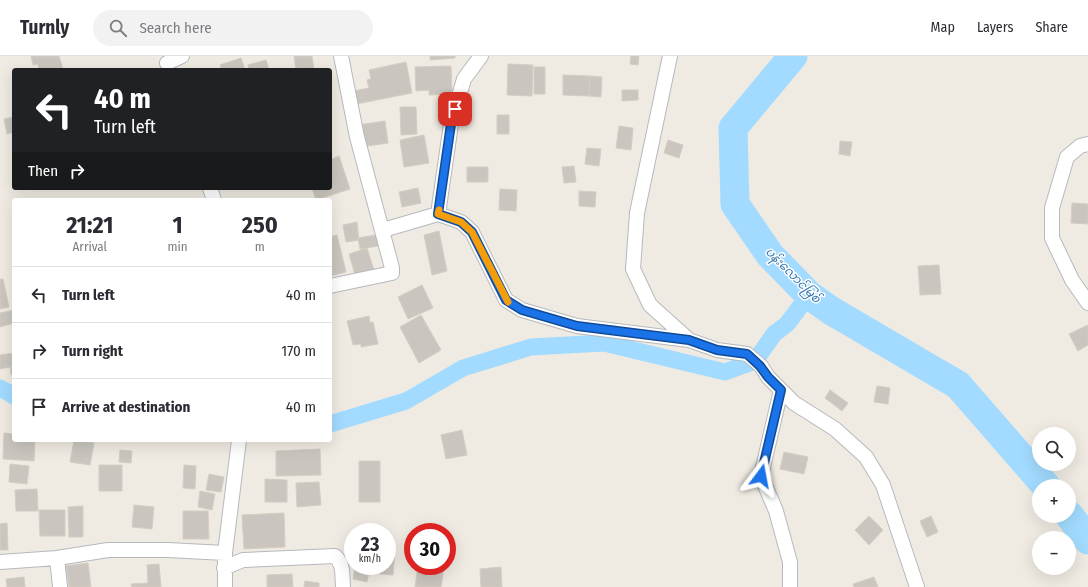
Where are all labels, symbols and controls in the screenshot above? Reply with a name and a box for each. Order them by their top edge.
search box [93,10,373,46]
text: Turnly [20,16,69,39]
icon: search [107,17,129,39]
text: Search here [139,19,212,37]
text: Map [931,19,955,36]
text: Layers [977,19,1013,36]
text: Share [1035,19,1068,36]
text: 40 m [94,82,151,115]
icon: left [28,84,80,136]
pin [438,92,472,126]
icon: arrive [444,98,466,120]
text: Turn left [94,116,156,138]
icon: right [66,160,88,182]
text: Then [28,162,58,180]
text: 21:21 [66,211,113,239]
text: 1 [173,211,183,239]
text: 250 [242,211,278,239]
text: Arrival [73,239,107,254]
text: min [168,239,188,254]
text: m [255,239,265,254]
water label: ပန်းလောင်မြစ် [760,243,826,308]
icon: left [28,284,50,306]
text: Turn left [62,286,115,304]
text: 40 m [286,286,316,304]
icon: right [28,340,50,362]
text: Turn right [62,342,123,360]
text: 170 m [281,342,316,360]
icon: arrive [28,396,50,418]
text: Arrive at destination [62,398,190,416]
text: 40 m [286,398,316,416]
map controls [1032,427,1076,575]
button: search [1032,427,1076,471]
position arrow [740,455,782,497]
button: + [1032,479,1076,523]
speed limit sign: 30 [404,523,456,575]
button: − [1032,531,1076,575]
text: 23 [361,532,379,556]
text: km/h [359,553,381,565]

